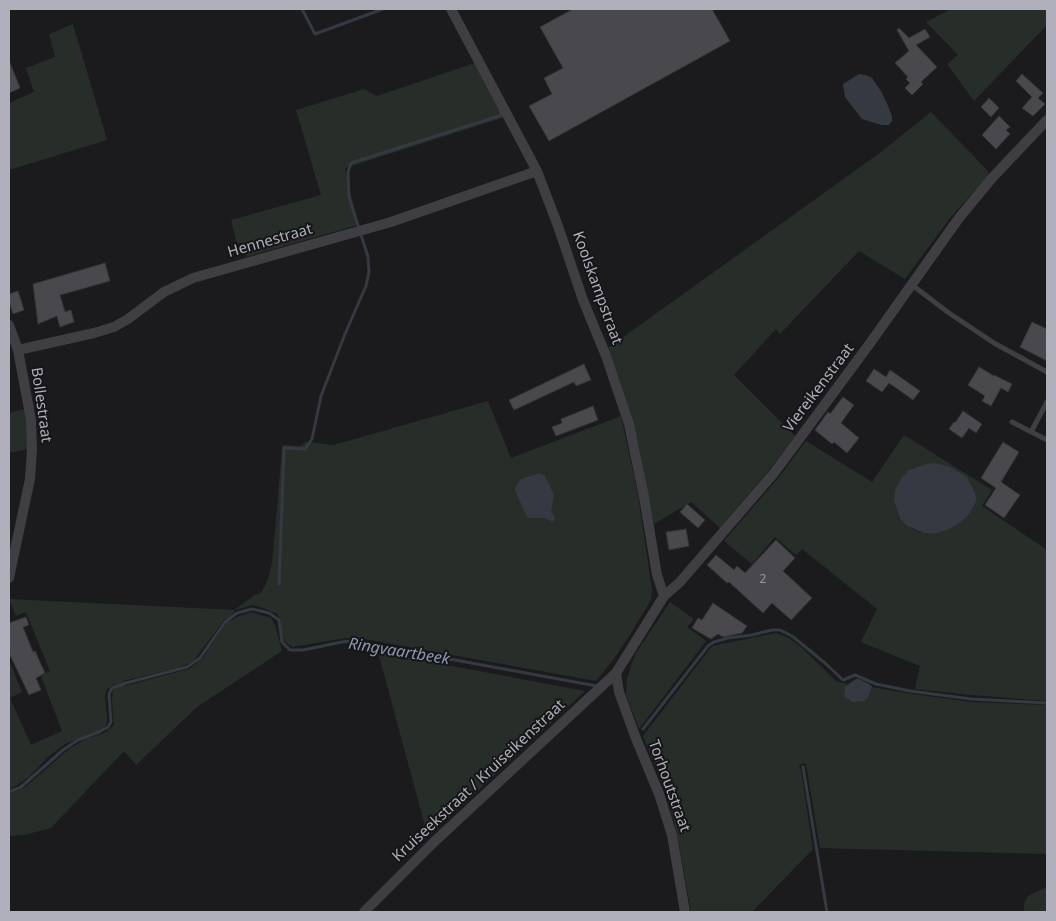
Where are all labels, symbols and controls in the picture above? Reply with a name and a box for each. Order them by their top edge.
street label: Hennestraat [226,220,314,262]
street label: Koolskampstraat [568,229,626,347]
street label: Viereikenstraat [780,340,858,436]
street label: Bollestraat [27,366,55,444]
house number: 2 [760,573,766,587]
water label: Ringvaartbeek [347,635,451,669]
street label: Kruiseekstraat / Kruiseikenstraat [389,696,569,866]
street label: Torhoutstraat [644,738,694,834]

